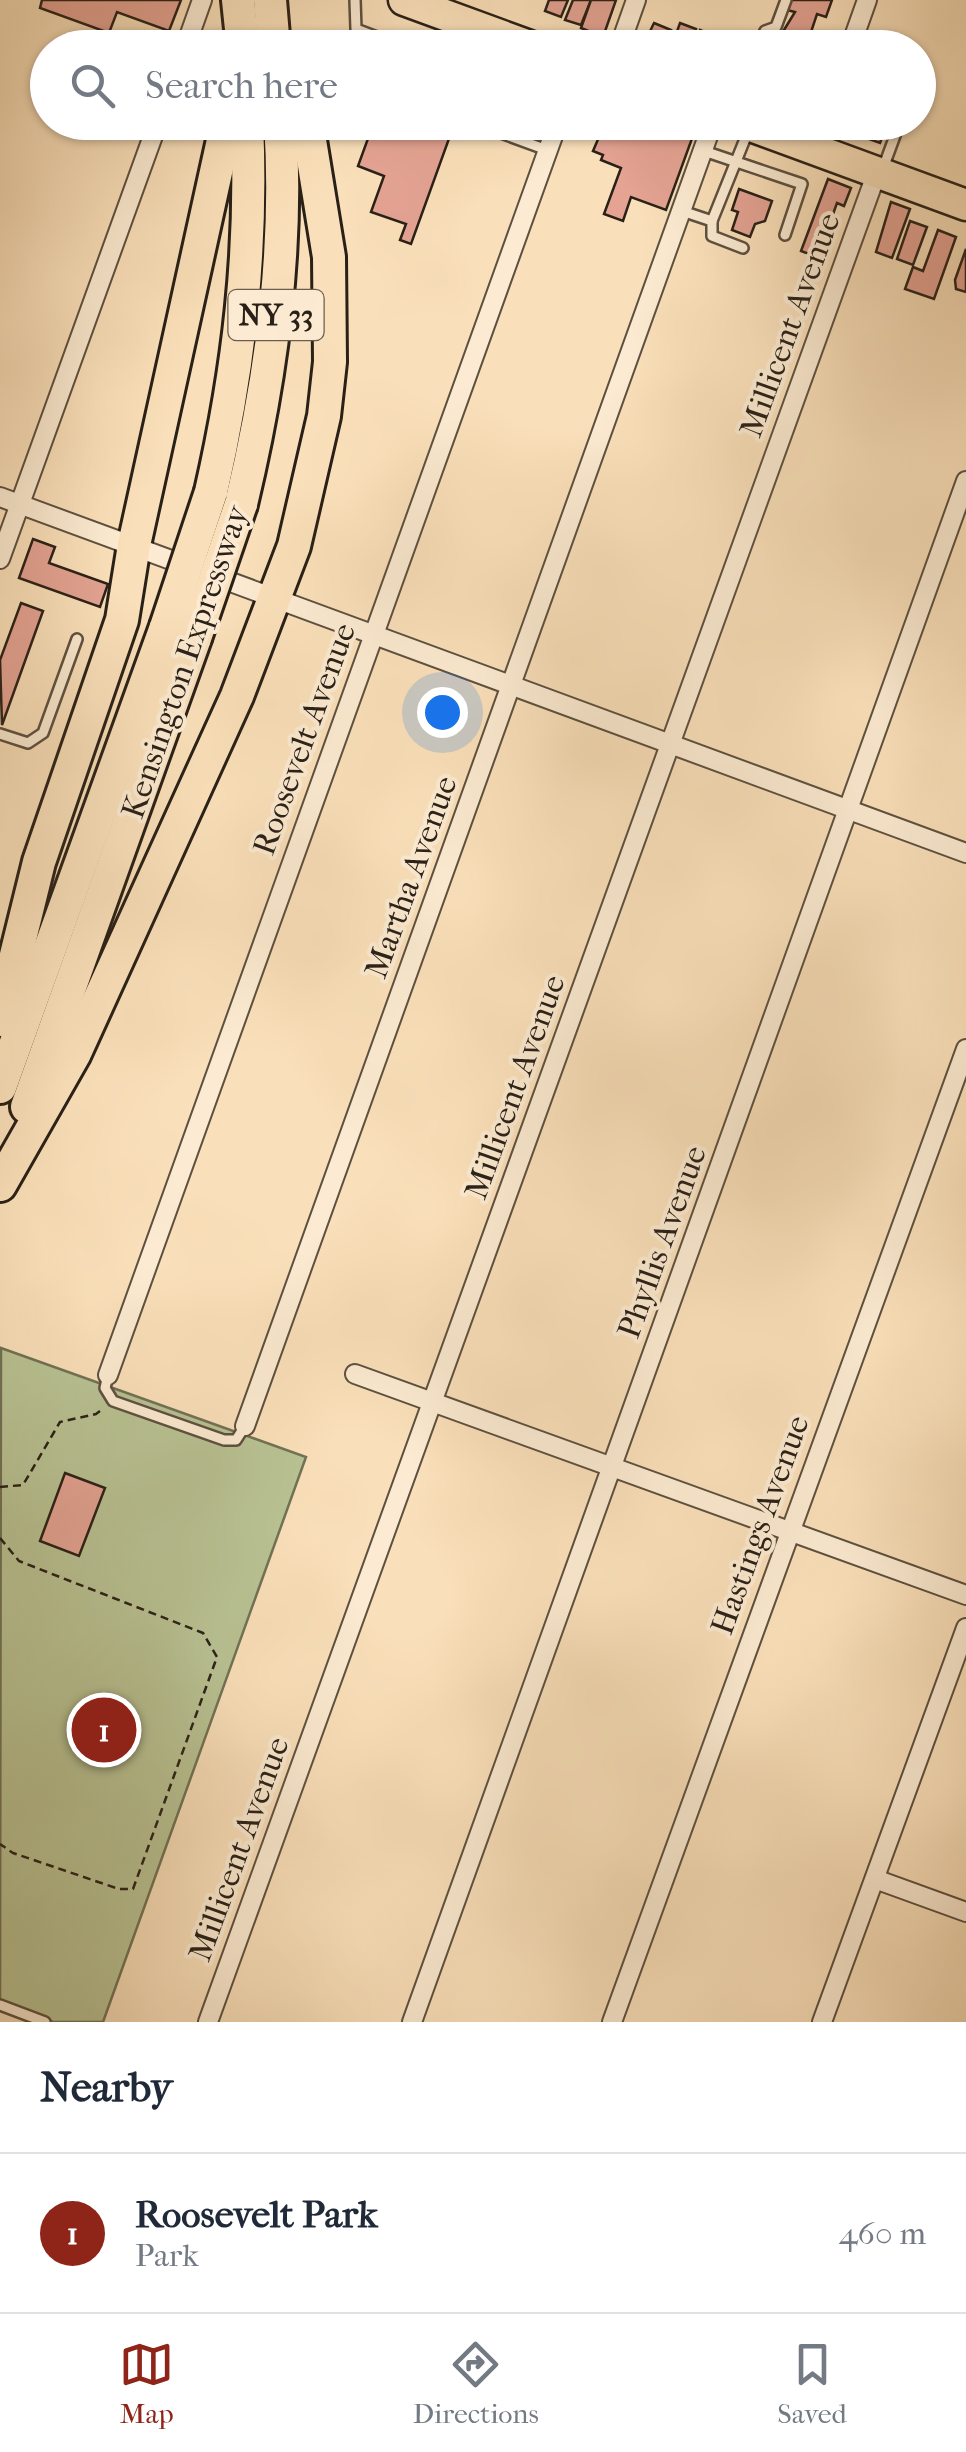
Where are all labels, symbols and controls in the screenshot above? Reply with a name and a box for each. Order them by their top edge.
search box [30,30,936,140]
icon: search [65,58,120,113]
text: Search here [145,63,338,108]
street label: Millicent Avenue [732,208,848,442]
road number: NY 33 [228,290,324,340]
street label: Kensington Expressway [114,500,256,823]
street label: Roosevelt Avenue [245,618,363,860]
your location [417,687,468,738]
street label: Martha Avenue [357,771,465,983]
street label: Millicent Avenue [457,970,573,1204]
street label: Phyllis Avenue [610,1141,714,1343]
street label: Hastings Avenue [703,1410,817,1640]
pin: 1 [72,1692,136,1768]
street label: Millicent Avenue [181,1732,297,1966]
text: Nearby [40,2063,172,2112]
text: Roosevelt Park [135,2192,377,2237]
text: 1 [67,2215,78,2252]
text: 460 m [839,2215,926,2252]
text: Park [135,2237,199,2274]
tab: Map [119,2337,174,2430]
tab: Directions [413,2337,539,2430]
tab: Saved [777,2337,847,2430]

